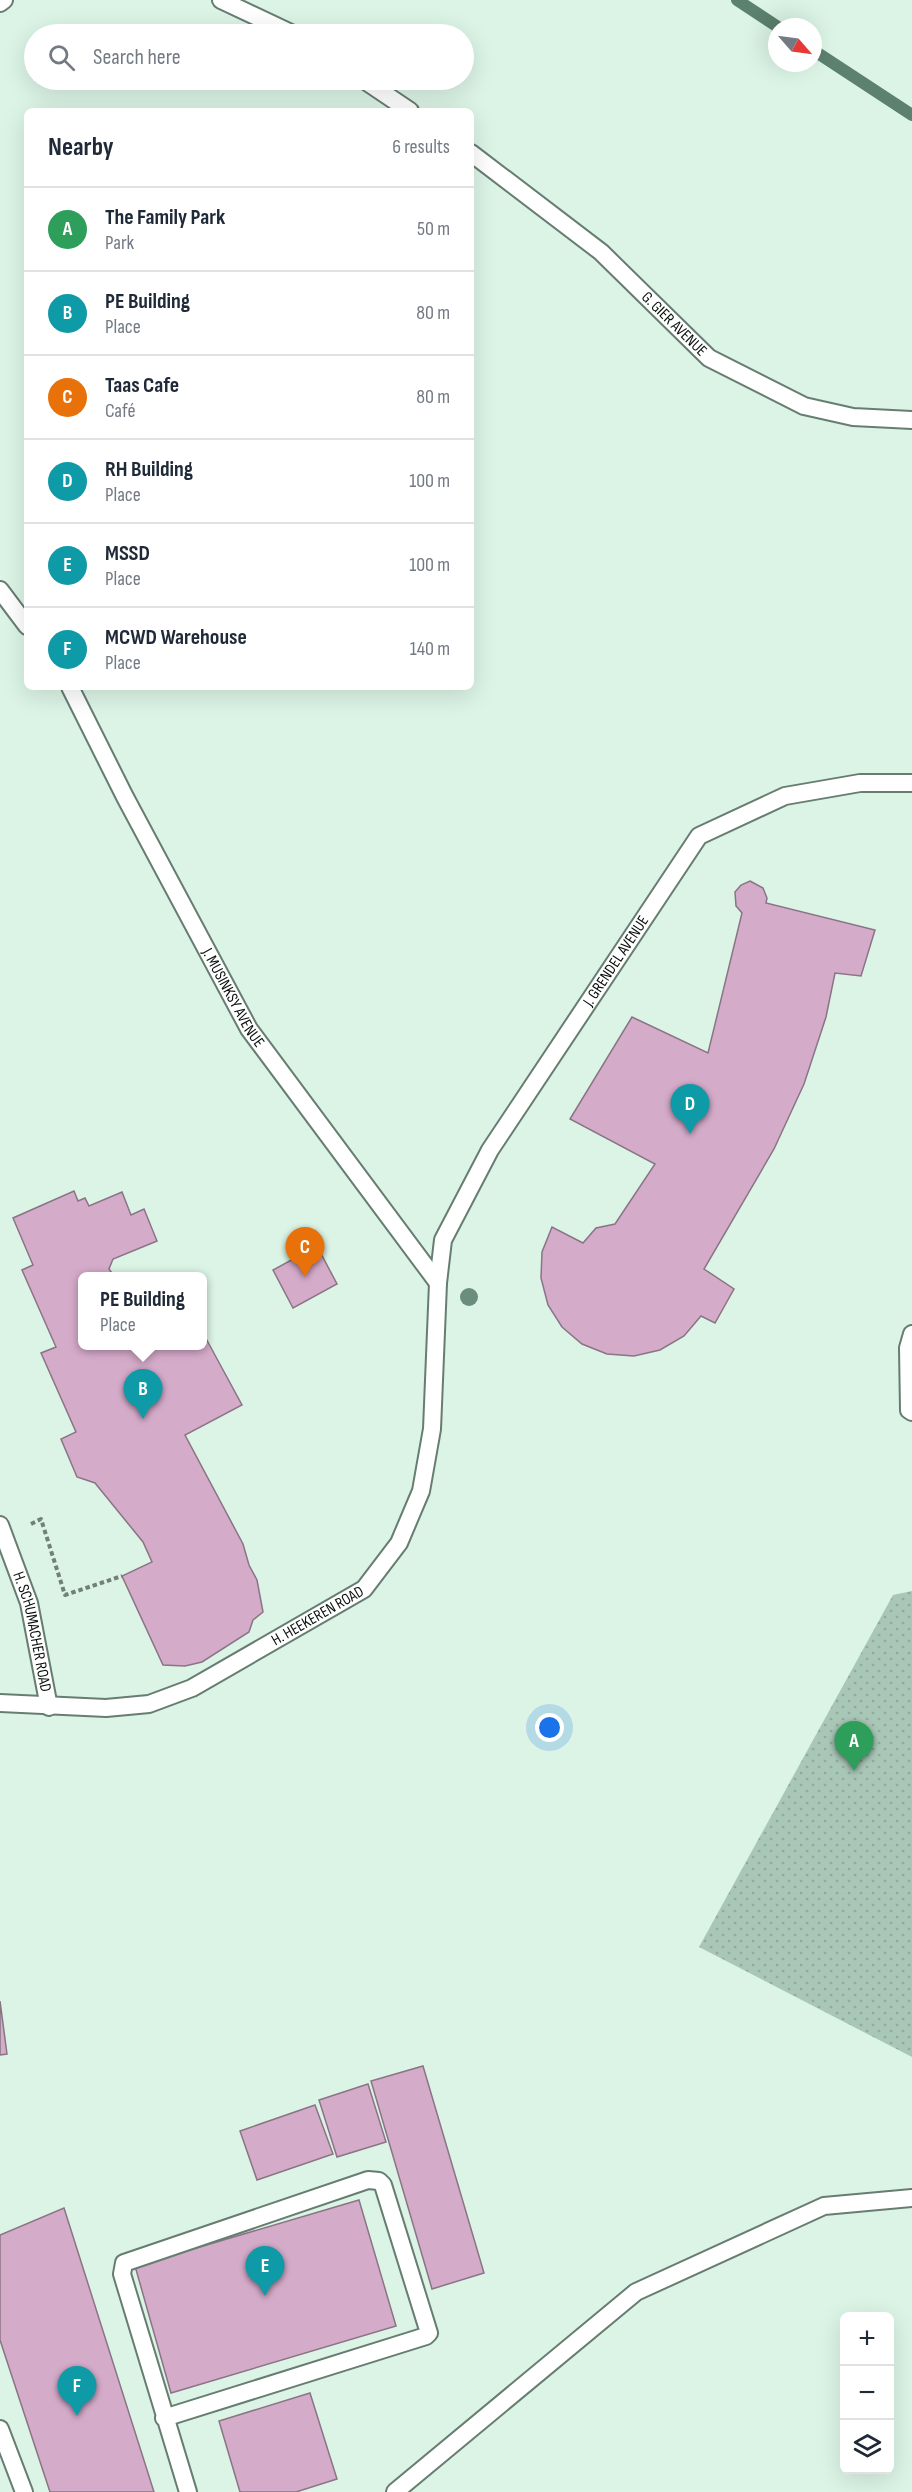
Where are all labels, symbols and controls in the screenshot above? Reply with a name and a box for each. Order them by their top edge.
north arrow [768,18,822,72]
search box [24,24,474,90]
icon: search [45,41,78,74]
text: Search here [93,44,180,71]
text: Nearby [48,132,114,163]
text: 6 results [392,135,450,159]
text: The Family Park [105,204,225,231]
text: A [63,217,72,241]
text: 50 m [417,217,450,241]
text: Park [105,231,134,255]
text: PE Building [105,288,190,315]
street label: G. GIER AVENUE [637,288,711,360]
text: B [63,301,72,325]
text: 80 m [416,301,450,325]
text: Place [105,315,141,339]
text: Taas Cafe [105,372,179,399]
text: C [62,385,73,409]
text: 80 m [416,385,450,409]
text: Café [105,399,135,423]
text: RH Building [105,456,193,483]
text: D [62,469,73,493]
text: 100 m [409,469,450,493]
text: Place [105,483,141,507]
text: MSSD [105,540,150,567]
text: E [63,553,72,577]
text: 100 m [409,553,450,577]
text: Place [105,567,141,591]
text: MCWD Warehouse [105,624,247,651]
text: F [63,637,72,661]
text: 140 m [410,637,450,661]
text: Place [105,651,141,675]
street label: J. GRENDEL AVENUE [578,912,653,1011]
street label: J. MUSINKSY AVENUE [198,944,269,1051]
pin: D [670,1084,710,1134]
pin: C [286,1228,324,1277]
popup [78,1272,207,1350]
text: PE Building [100,1286,185,1313]
text: Place [100,1313,136,1337]
pin: B [124,1370,162,1419]
street label: H. SCHUMACHER ROAD [9,1569,55,1694]
street label: H. HEEKEREN ROAD [268,1582,367,1650]
your location [535,1713,564,1742]
pin: A [834,1722,874,1771]
pin: E [246,2246,284,2296]
map controls [840,2312,894,2474]
button: + [840,2312,894,2366]
pin: F [58,2366,97,2416]
button: − [840,2366,894,2420]
button: layers [840,2420,894,2474]

